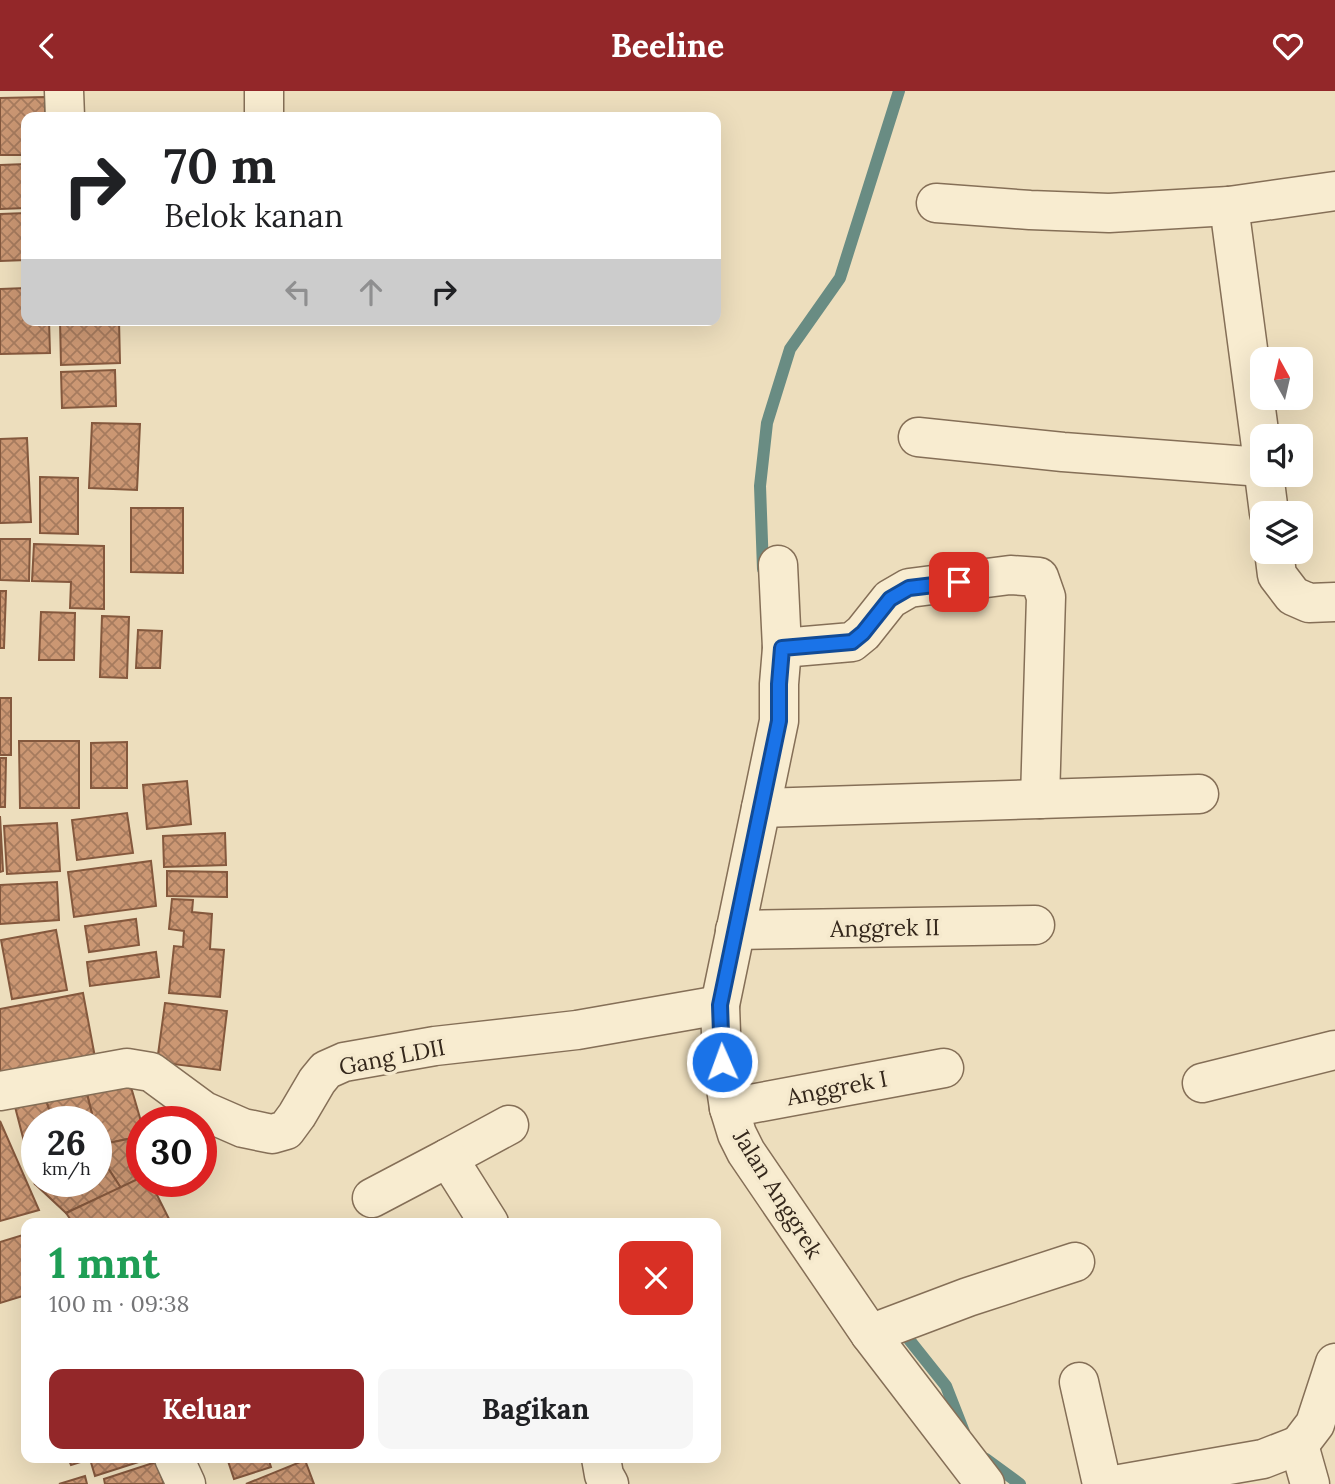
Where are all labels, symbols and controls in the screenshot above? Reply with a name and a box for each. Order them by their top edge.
text: Beeline [611,25,724,66]
icon: back [28,27,66,65]
icon: heart [1269,27,1307,65]
text: 70 m [164,134,276,196]
icon: right [49,140,140,231]
text: Belok kanan [164,195,343,236]
icon: left [279,273,317,311]
icon: ahead [352,273,390,311]
icon: right [425,273,463,311]
north arrow [1250,347,1312,409]
map controls [1250,347,1313,564]
button: sound [1250,424,1313,487]
button: layers [1250,501,1313,564]
pin [929,552,989,612]
icon: arrive [940,563,978,601]
street label: Anggrek II [829,912,940,943]
position arrow [685,1025,759,1099]
street label: Gang LDII [336,1032,448,1081]
street label: Anggrek I [783,1064,890,1112]
speed limit sign: 30 [126,1106,217,1197]
text: 26 [47,1120,86,1165]
street label: Jalan Anggrek [727,1123,830,1264]
text: km/h [42,1157,91,1180]
text: 1 mnt [49,1236,160,1290]
button: close [619,1241,693,1315]
text: 100 m · 09:38 [49,1289,189,1318]
button: Keluar [49,1369,364,1449]
button: Bagikan [378,1369,693,1449]

